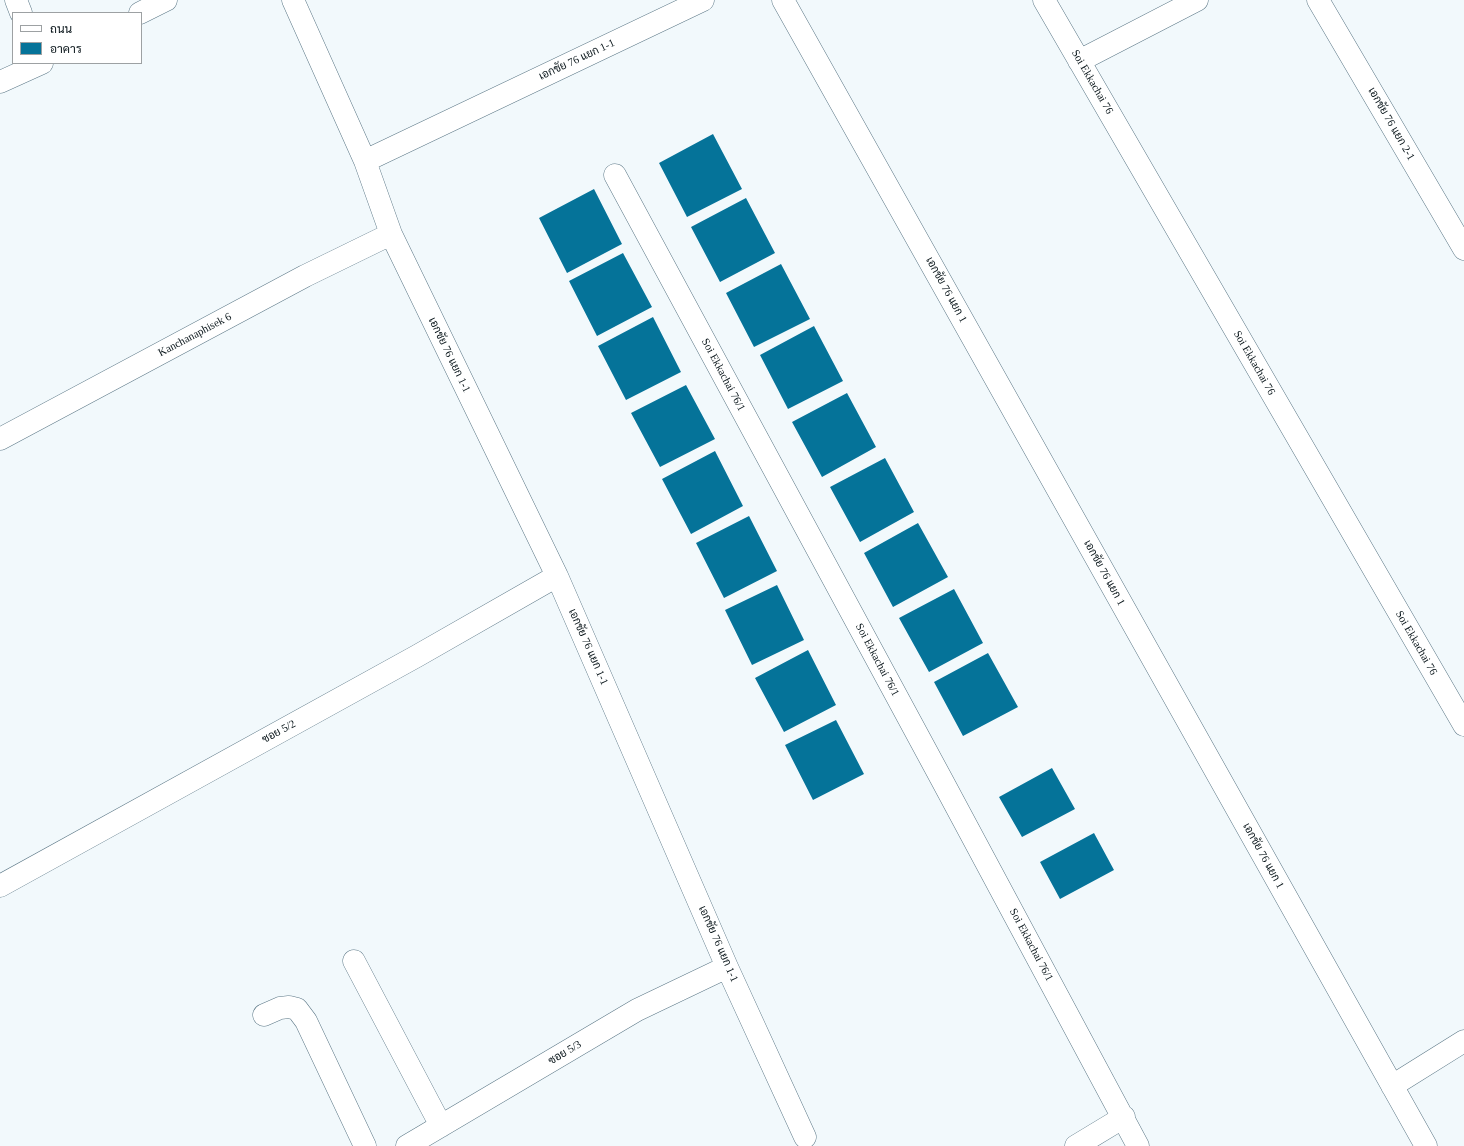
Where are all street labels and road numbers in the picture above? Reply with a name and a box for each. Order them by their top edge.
street label: เอกชัย 76 แยก 1-1 [537,37,617,83]
street label: Soi Ekkachai 76 [1068,47,1116,117]
street label: เอกชัย 76 แยก 2-1 [1365,85,1417,163]
street label: เอกชัย 76 แยก 1 [923,255,969,325]
street label: Kanchanaphisek 6 [156,310,234,360]
street label: เอกชัย 76 แยก 1-1 [425,315,473,395]
street label: Soi Ekkachai 76 [1230,328,1278,398]
street label: Soi Ekkachai 76/1 [698,336,748,414]
street label: เอกชัย 76 แยก 1 [1081,538,1127,608]
street label: เอกชัย 76 แยก 1-1 [565,607,611,687]
street label: Soi Ekkachai 76 [1392,608,1440,678]
street label: Soi Ekkachai 76/1 [852,621,902,699]
street label: ซอย 5/2 [260,717,298,747]
street label: เอกชัย 76 แยก 1 [1240,821,1286,891]
street label: เอกชัย 76 แยก 1-1 [695,904,741,984]
street label: Soi Ekkachai 76/1 [1006,906,1056,984]
street label: ซอย 5/3 [546,1038,584,1068]

